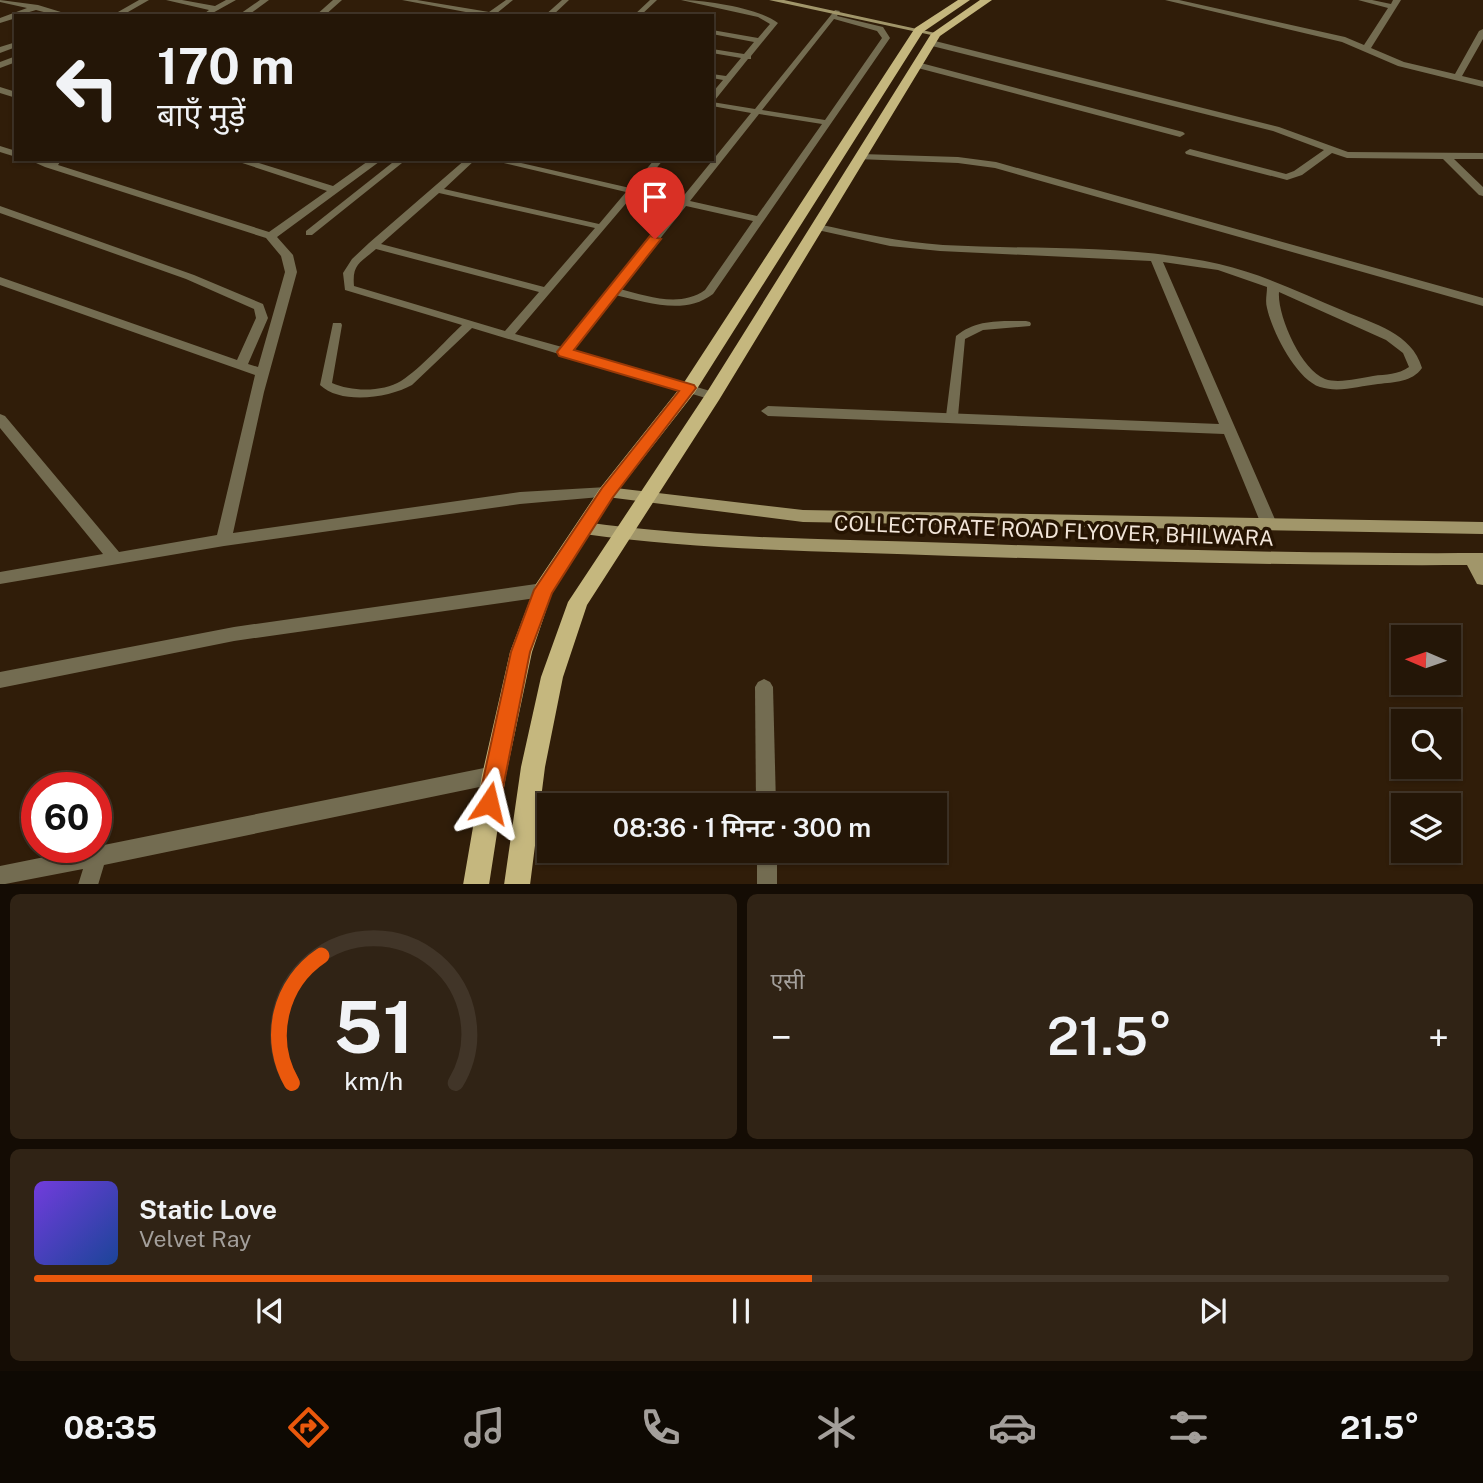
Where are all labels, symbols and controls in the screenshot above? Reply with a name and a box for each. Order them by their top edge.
text: 170 m [157,37,295,95]
icon: left [42,42,133,133]
text: बाएँ मुड़ें [157,96,245,133]
pin [625,167,685,239]
icon: arrive [636,178,674,216]
street label: COLLECTORATE ROAD FLYOVER, BHILWARA [834,510,1275,551]
north arrow [1391,625,1461,695]
map controls [1391,625,1461,863]
button: search [1391,709,1461,779]
position arrow [452,766,526,840]
speed limit sign: 60 [21,772,112,863]
button: layers [1391,793,1461,863]
text: 08:36 · 1 मिनट · 300 m [613,812,871,843]
text: एसी [771,967,805,994]
text: 51 [333,984,413,1069]
text: 21.5° [1047,1006,1173,1067]
text: − [771,1015,792,1060]
text: + [1428,1015,1449,1060]
text: km/h [344,1065,403,1095]
text: Static Love [139,1194,277,1225]
text: Velvet Ray [139,1225,251,1252]
icon: previous [251,1292,289,1330]
icon: pause [722,1292,760,1330]
icon: next [1194,1292,1232,1330]
icon: directions [284,1403,333,1452]
icon: music [460,1403,509,1452]
icon: phone [636,1403,685,1452]
icon: climate [812,1403,861,1452]
icon: car [988,1403,1037,1452]
icon: filters [1164,1403,1213,1452]
text: 08:35 [64,1409,157,1446]
text: 21.5° [1340,1409,1419,1446]

